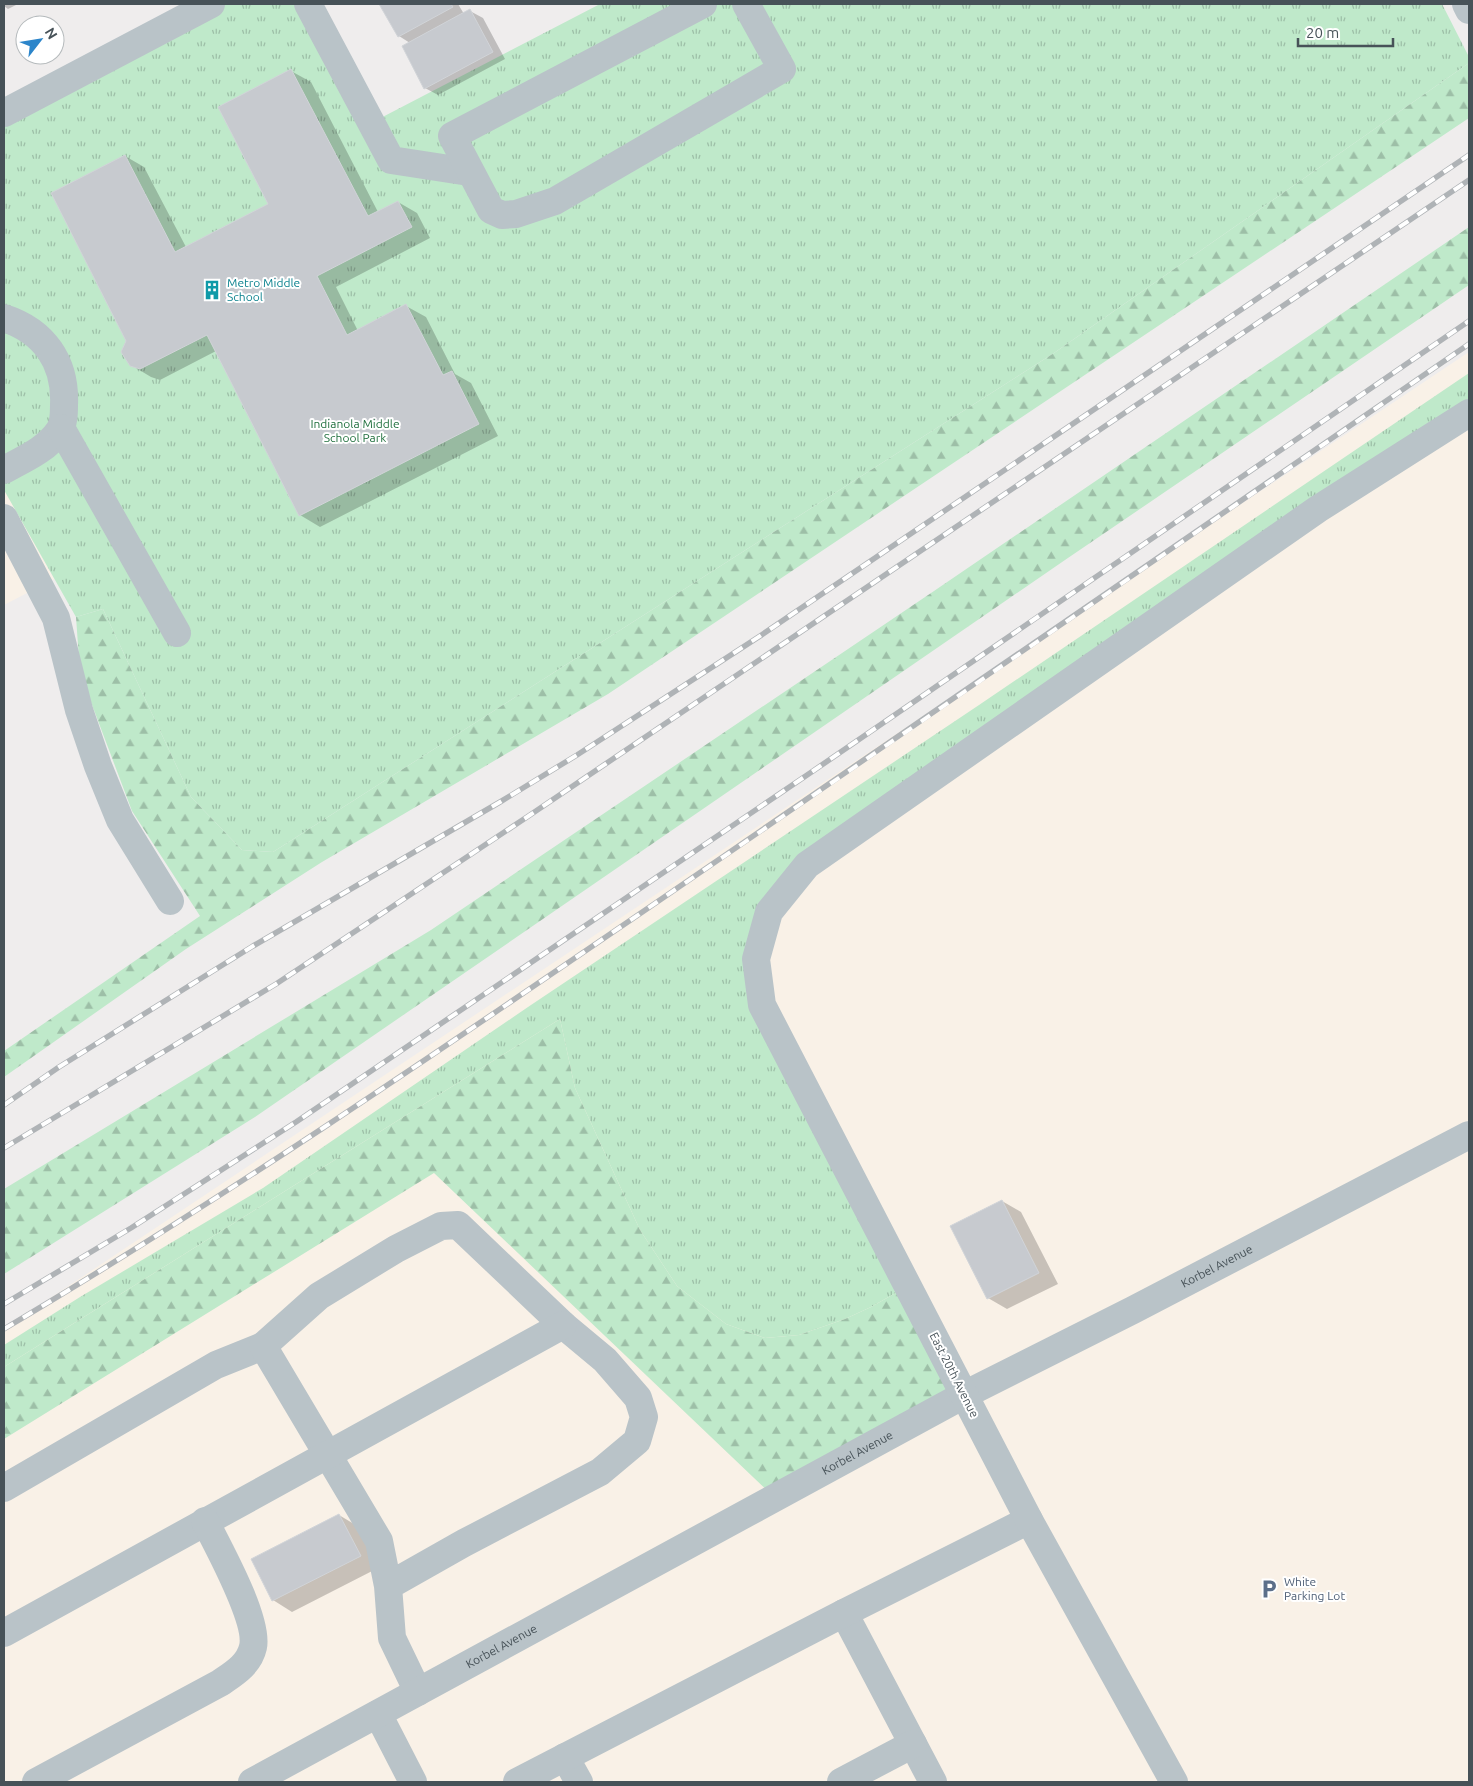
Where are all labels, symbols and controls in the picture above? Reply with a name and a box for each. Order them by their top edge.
north arrow [15,15,65,65]
scale bar [1298,15,1393,47]
text: 20 m [1306,24,1339,41]
text: N [42,25,61,42]
place label: Metro Middle School [227,276,300,303]
building icon: Metro Middle School [201,279,223,301]
park label: Indianola Middle School Park [310,417,400,444]
street label: Korbel Avenue [1179,1242,1254,1290]
street label: East 20th Avenue [927,1330,982,1420]
street label: Korbel Avenue [819,1428,895,1477]
place label: White Parking Lot [1284,1575,1345,1602]
parking icon: White Parking Lot [1258,1578,1280,1600]
street label: Korbel Avenue [464,1621,539,1670]

